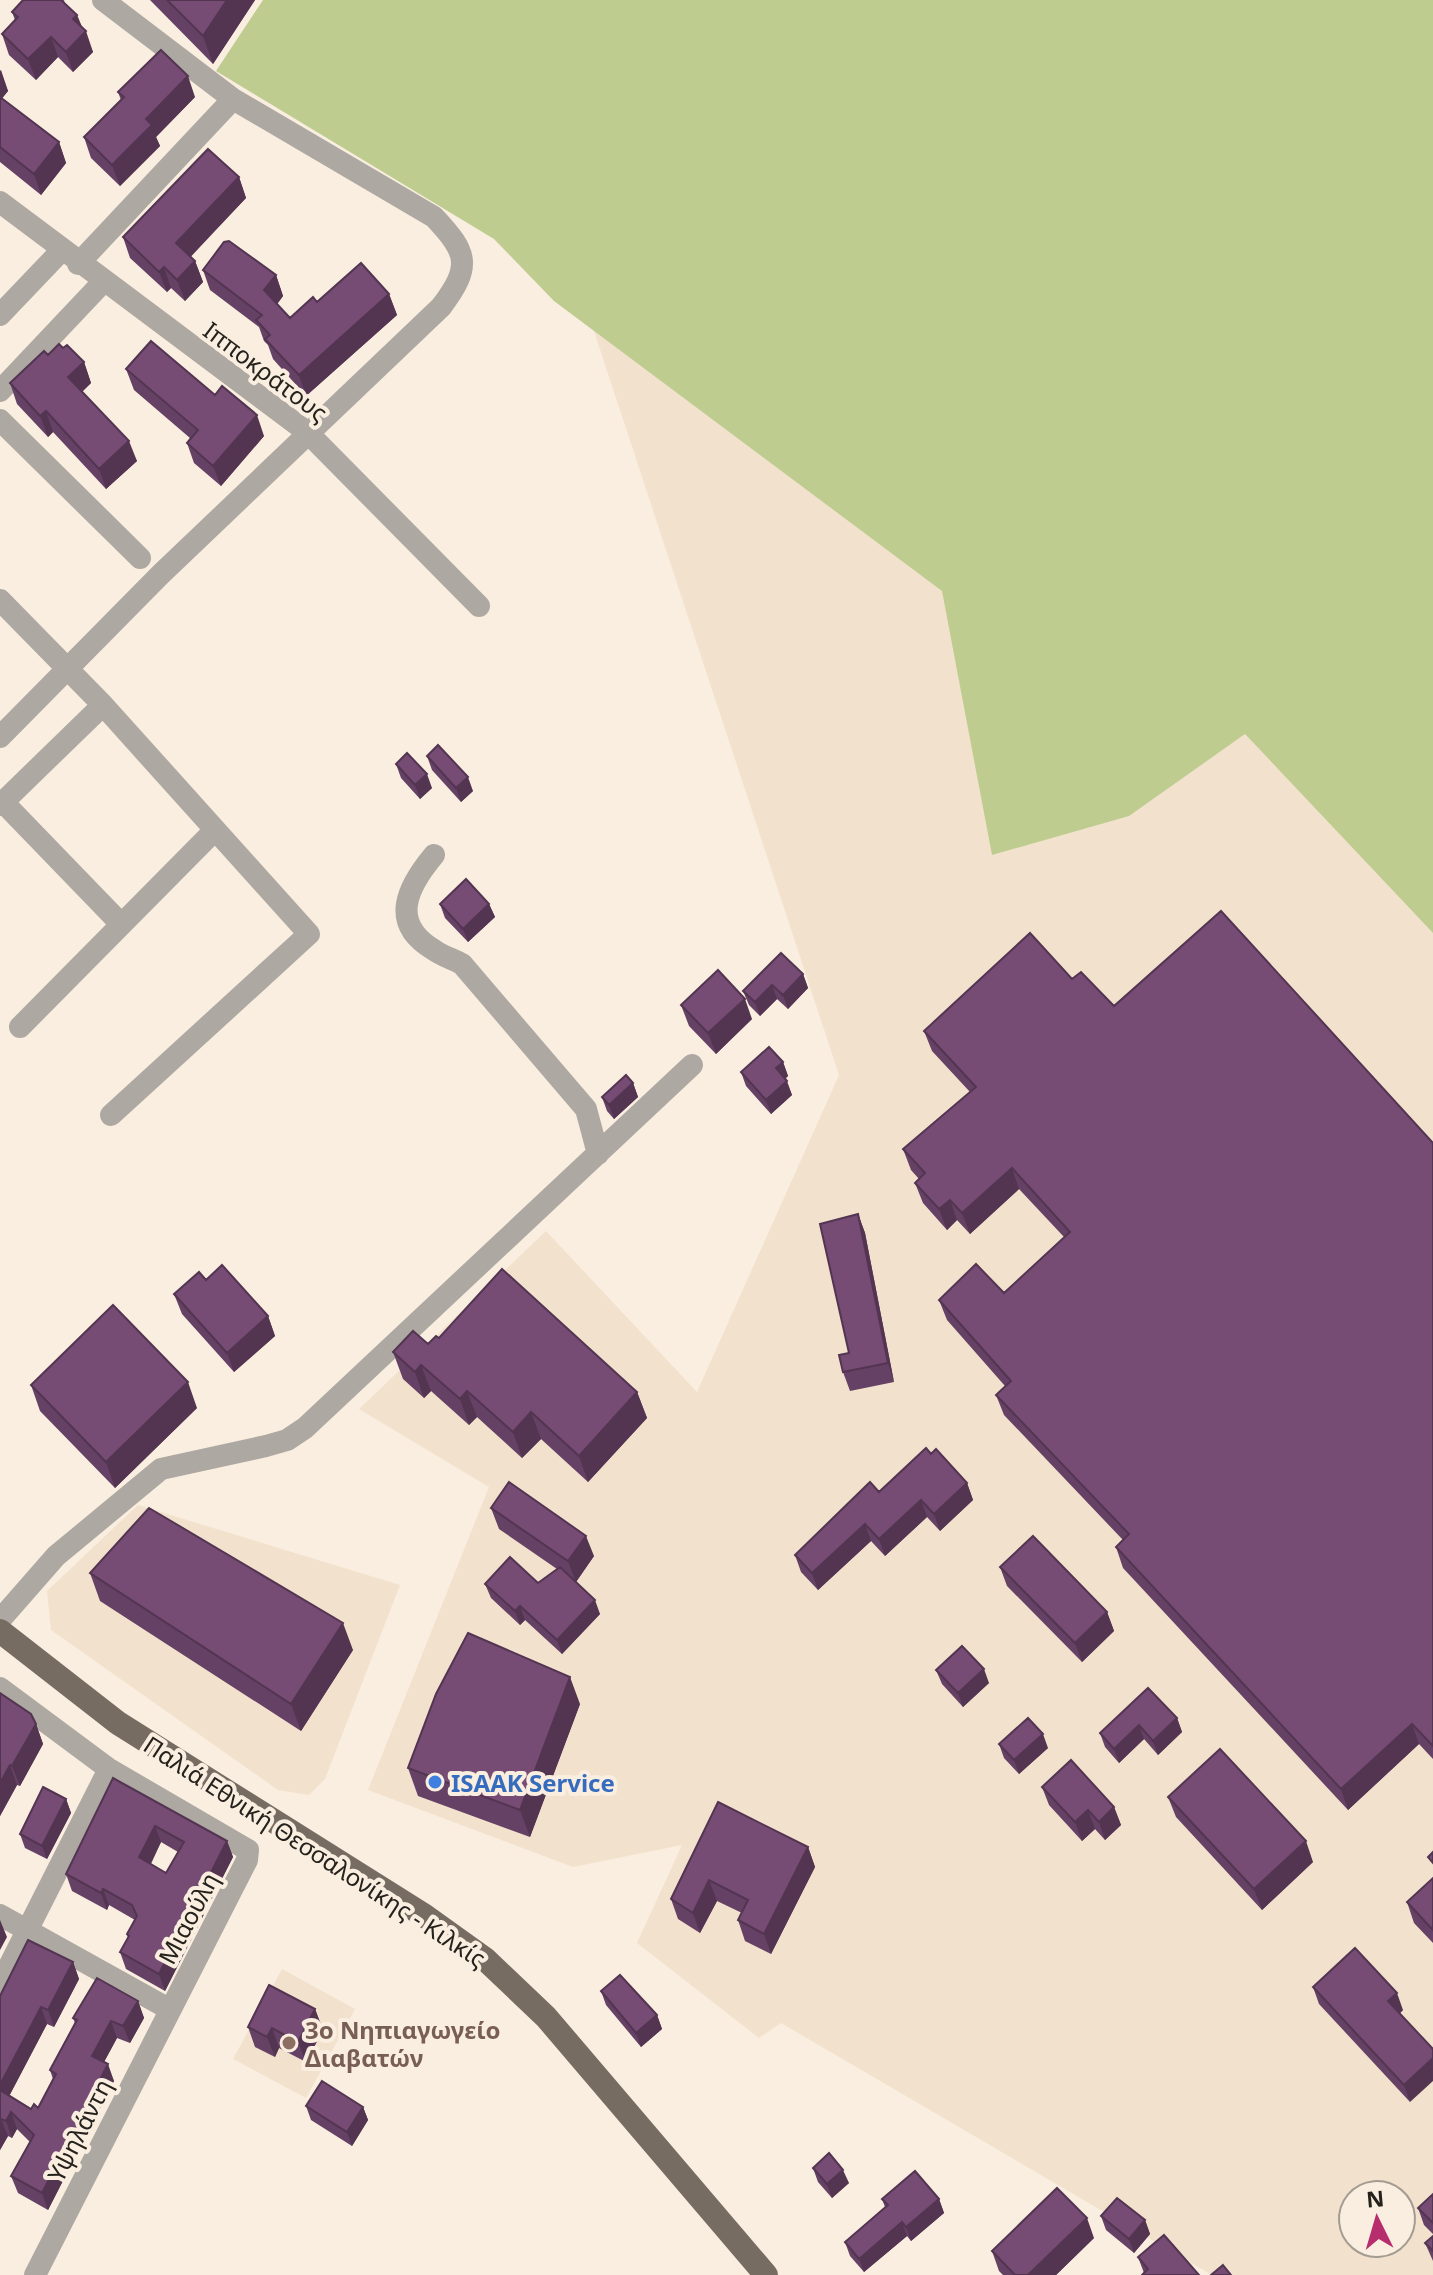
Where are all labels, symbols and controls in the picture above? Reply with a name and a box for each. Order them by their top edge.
street label: Ιπποκράτους [197,313,335,429]
street label: Παλιά Εθνική Θεσσαλονίκης - Κιλκίς [138,1728,492,1974]
place label: ISAAK Service [451,1766,615,1799]
marker: ISAAK Service [426,1773,444,1791]
street label: Μιαούλη [150,1866,226,1970]
place label: 3ο Νηπιαγωγείο Διαβατών [305,2013,500,2074]
marker: 3ο Νηπιαγωγείο Διαβατών [280,2034,298,2052]
street label: Υψηλάντη [39,2073,119,2187]
north arrow [1337,2179,1417,2259]
text: N [1365,2182,1385,2214]

